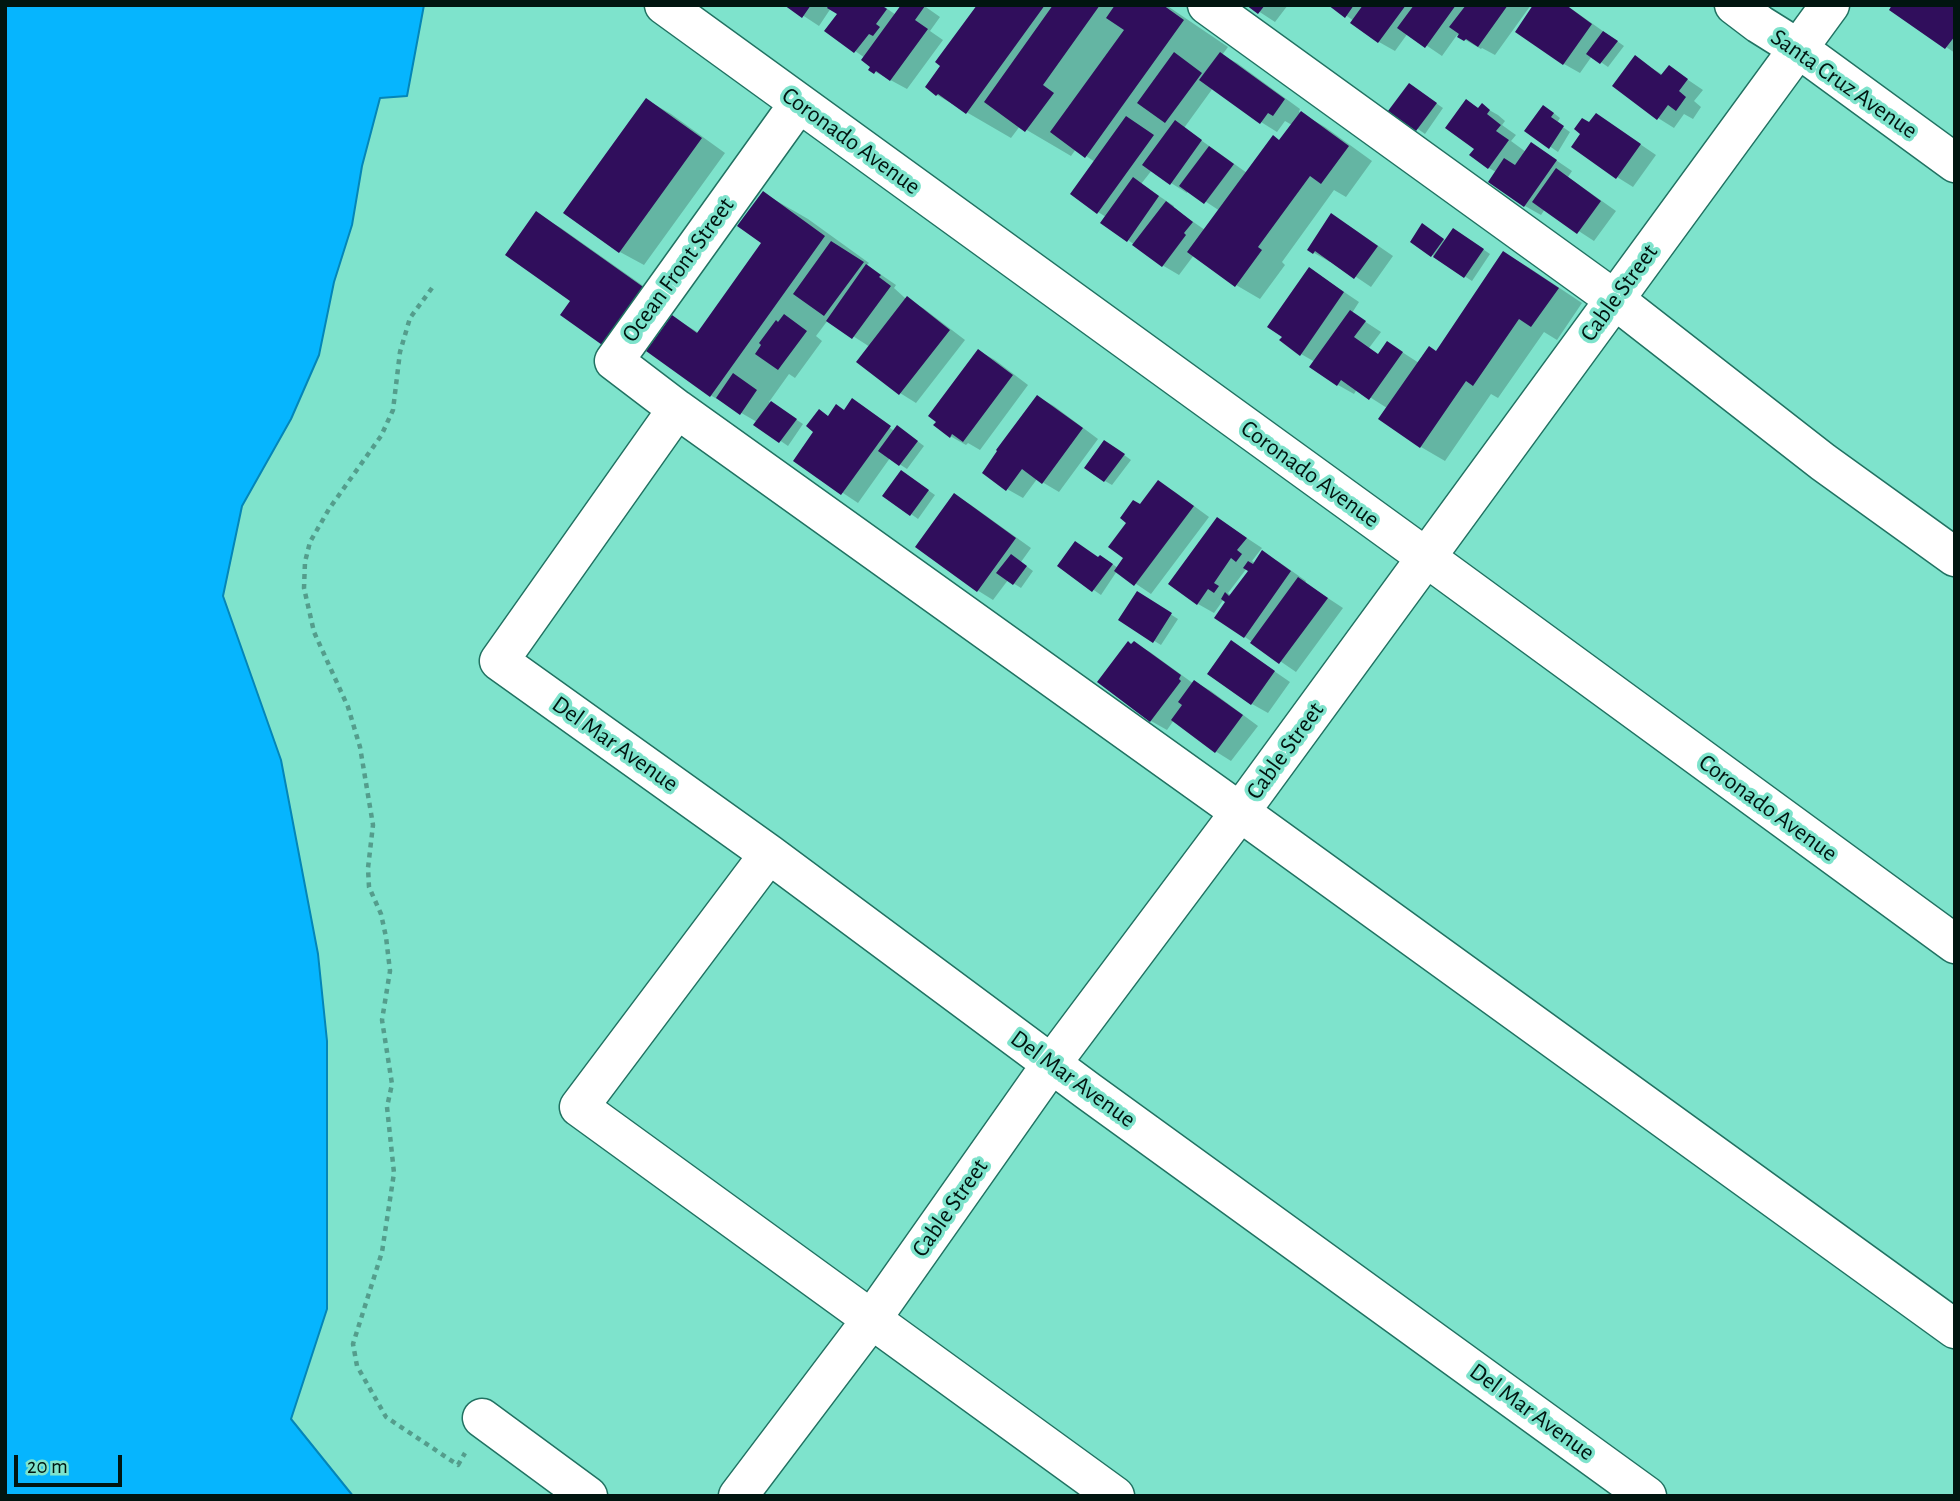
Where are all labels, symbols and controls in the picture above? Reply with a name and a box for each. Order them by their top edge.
street label: Santa Cruz Avenue [1765,23,1923,145]
street label: Coronado Avenue [776,81,926,201]
street label: Ocean Front Street [616,192,740,348]
street label: Cable Street [1574,239,1664,347]
street label: Coronado Avenue [1235,414,1385,534]
street label: Del Mar Avenue [546,690,684,798]
street label: Cable Street [1240,697,1330,805]
street label: Coronado Avenue [1693,748,1843,868]
street label: Del Mar Avenue [1005,1024,1141,1134]
street label: Cable Street [906,1153,994,1263]
street label: Del Mar Avenue [1464,1357,1600,1467]
scale bar [18,1442,126,1486]
text: 20 m [27,1456,68,1477]

